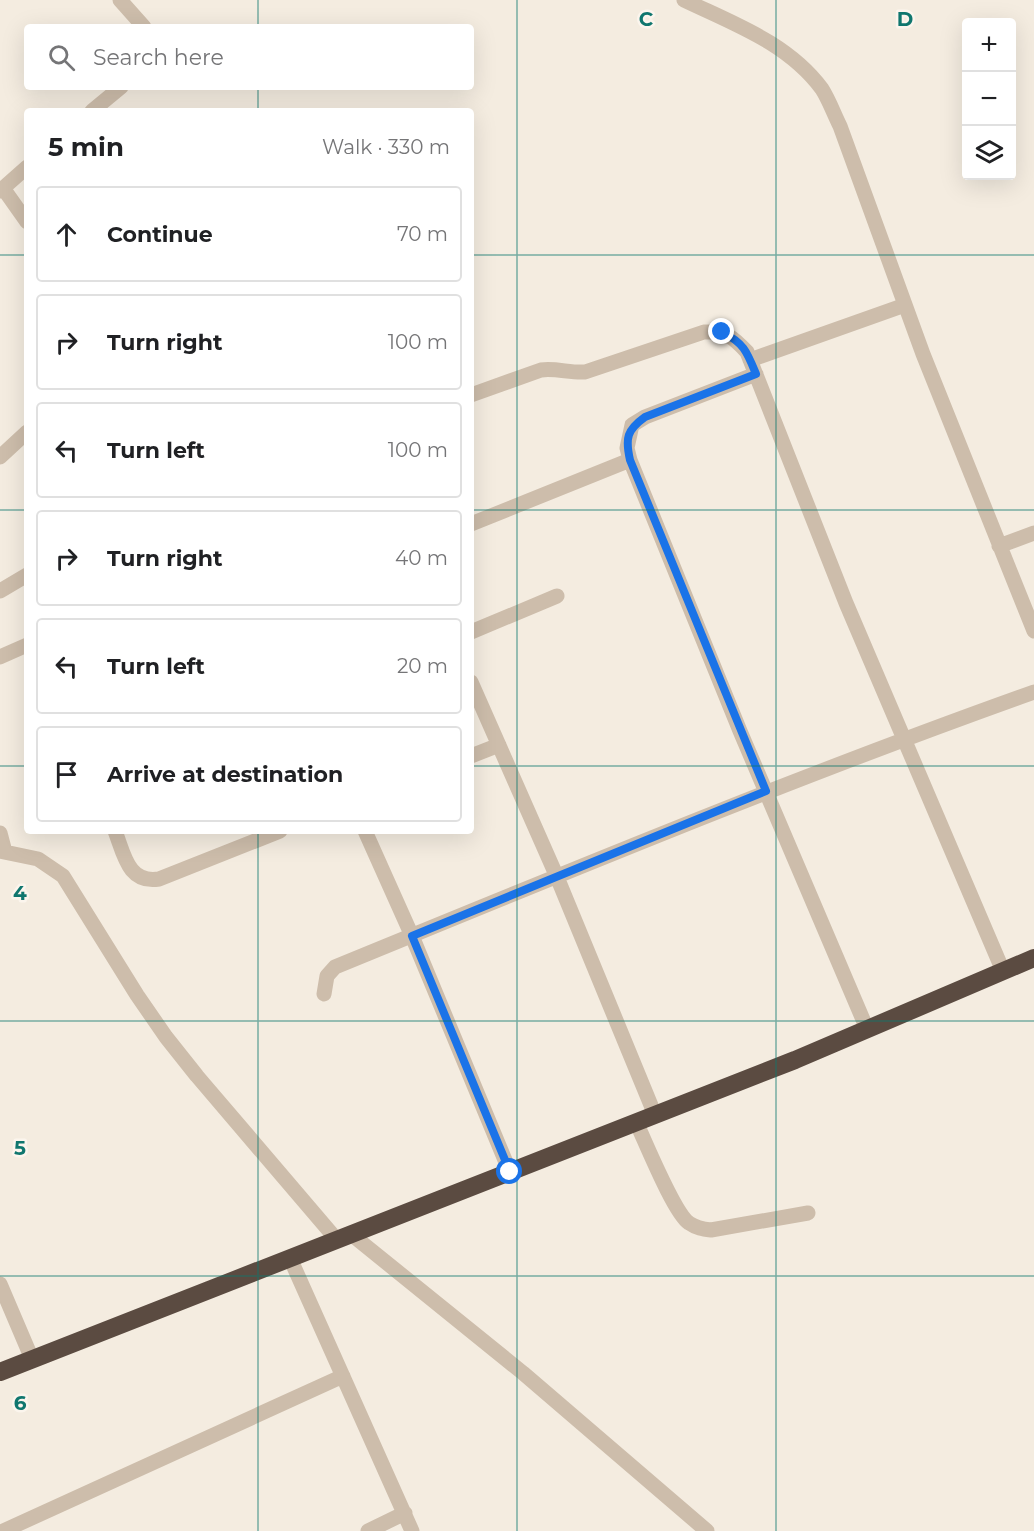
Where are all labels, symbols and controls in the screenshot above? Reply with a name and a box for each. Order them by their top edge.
text: C [639,7,654,31]
text: D [897,7,913,31]
map controls [962,18,1016,180]
button: + [962,18,1016,72]
search box [24,24,474,90]
icon: search [45,41,78,74]
text: Search here [93,44,224,71]
button: − [962,72,1016,126]
button: layers [962,126,1016,180]
text: 5 min [48,131,124,163]
text: Walk · 330 m [322,135,450,159]
icon: ahead [50,218,83,251]
text: Continue [107,221,213,248]
text: 70 m [397,222,448,246]
route end [708,318,734,344]
icon: right [50,326,83,359]
text: Turn right [107,329,222,356]
text: 100 m [388,330,448,354]
icon: left [50,434,83,467]
text: Turn left [107,437,205,464]
text: 100 m [388,438,448,462]
icon: right [50,542,83,575]
text: Turn right [107,545,222,572]
text: 40 m [395,546,448,570]
icon: left [50,650,83,683]
text: Turn left [107,653,205,680]
text: 20 m [397,654,448,678]
icon: arrive [50,758,83,791]
text: Arrive at destination [107,761,343,788]
text: 4 [13,881,27,905]
text: 5 [14,1136,26,1160]
route start [496,1158,522,1184]
text: 6 [14,1391,27,1415]

